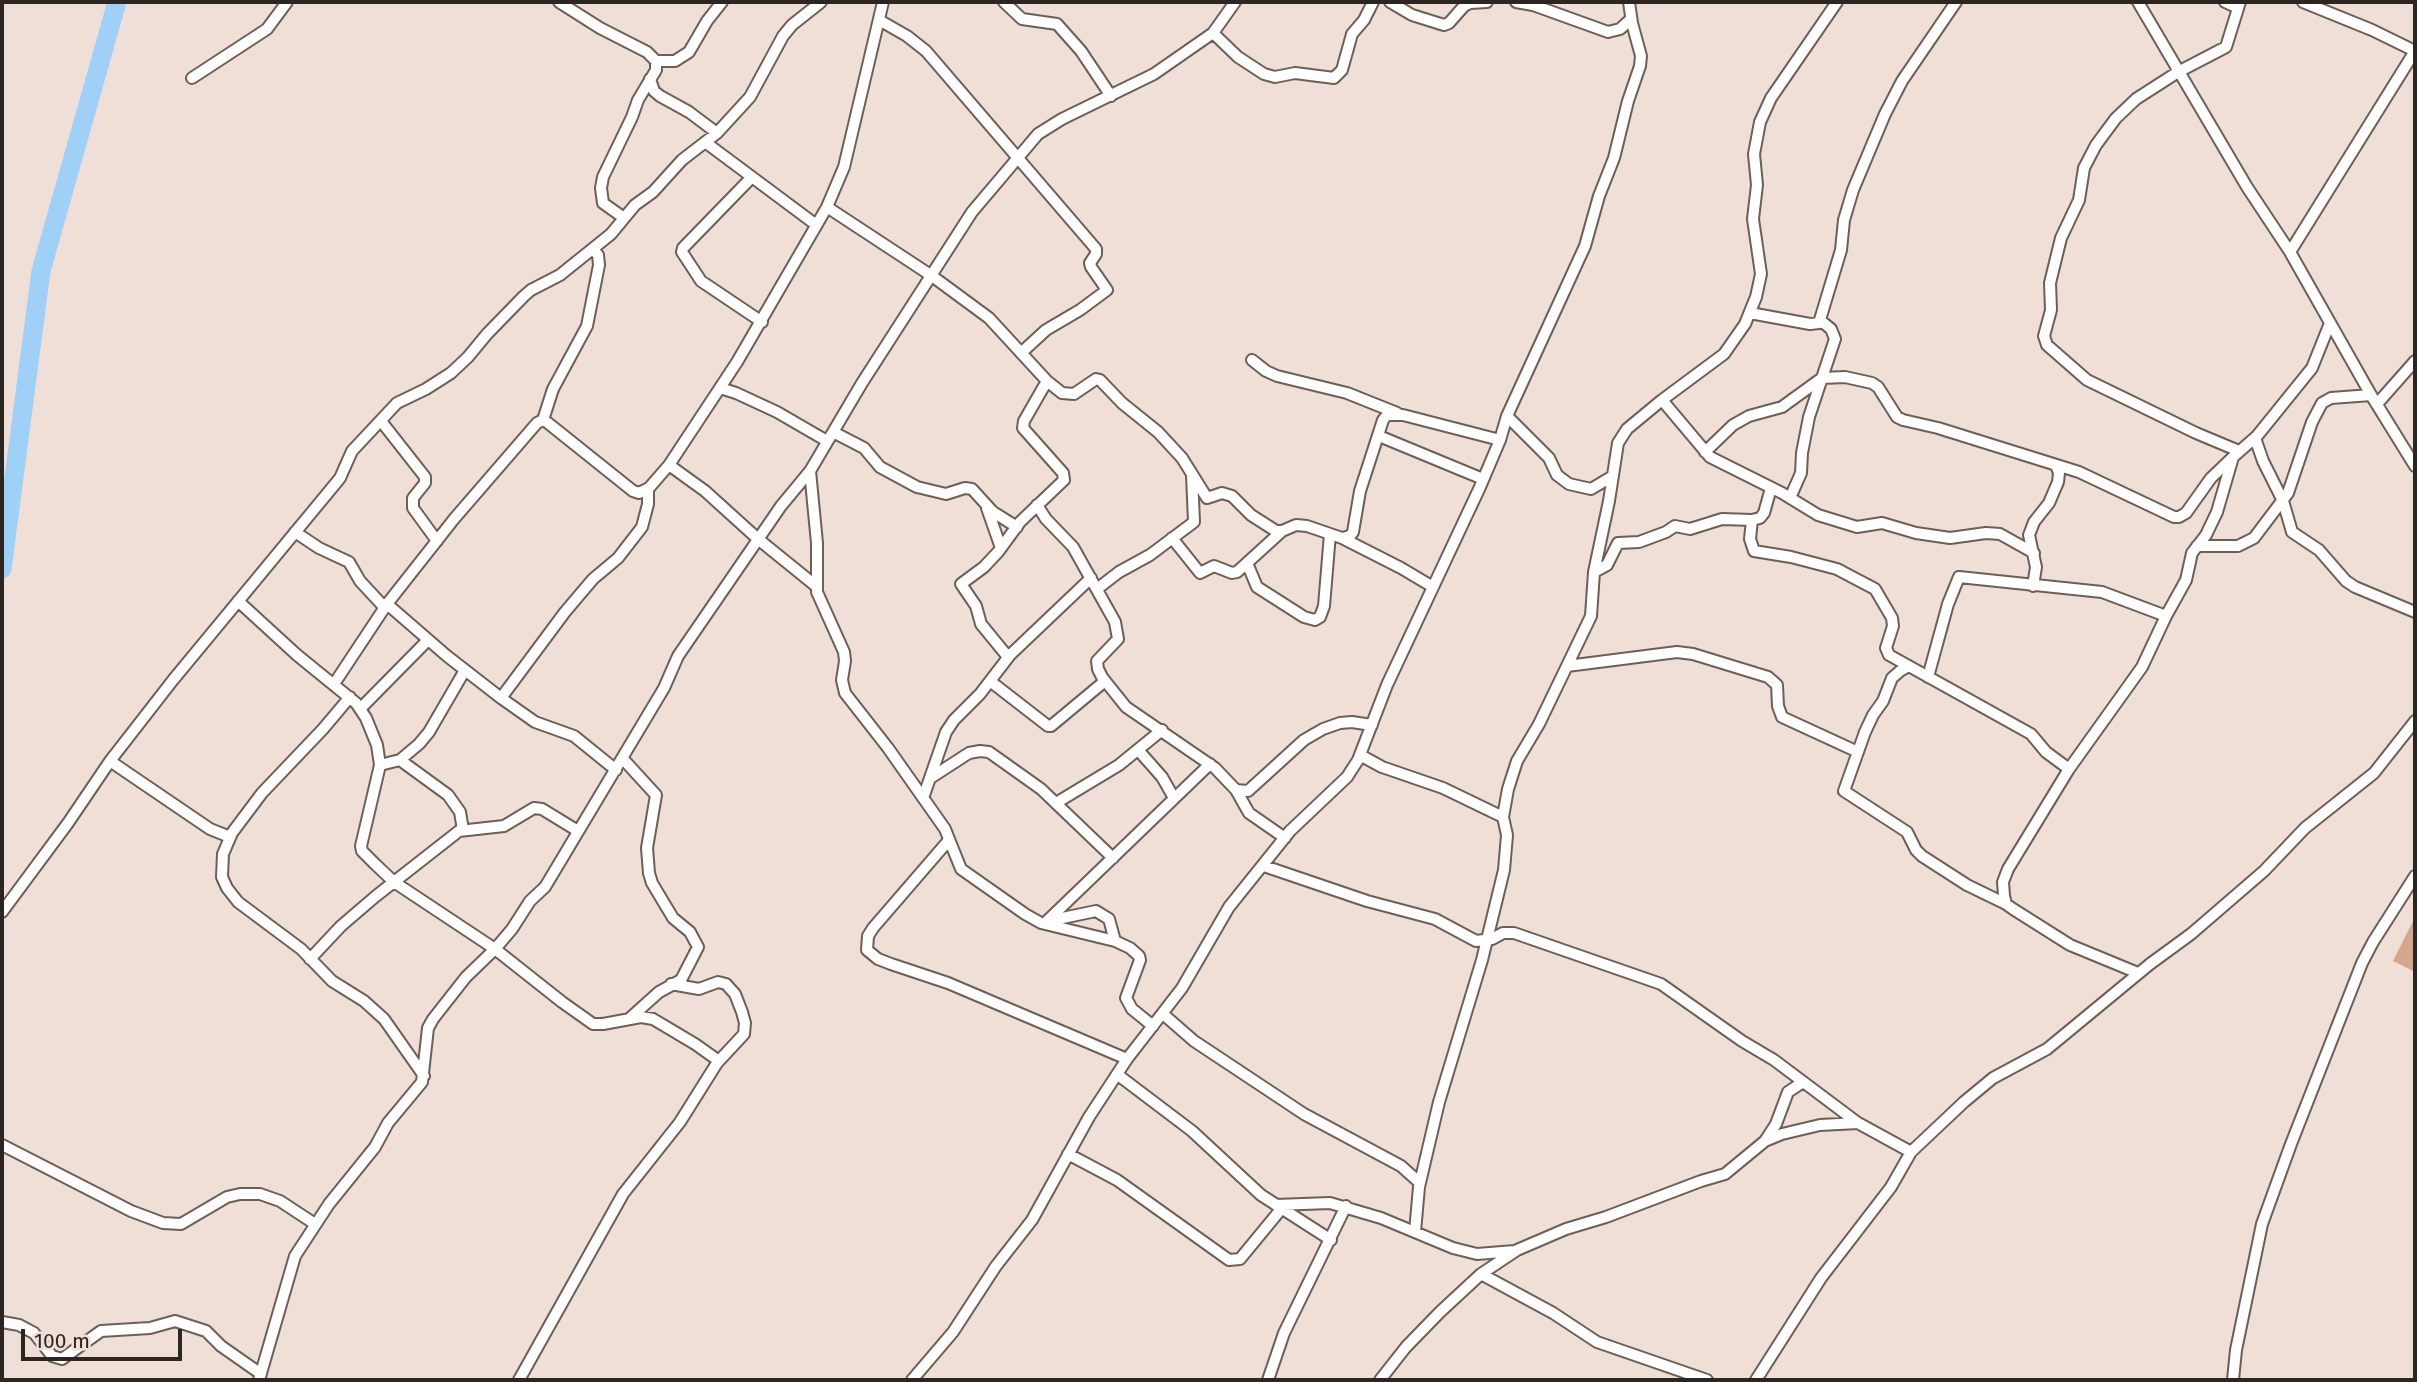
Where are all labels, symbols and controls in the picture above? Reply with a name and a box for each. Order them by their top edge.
scale bar [24,1316,186,1360]
text: 100 m [34,1328,90,1354]

